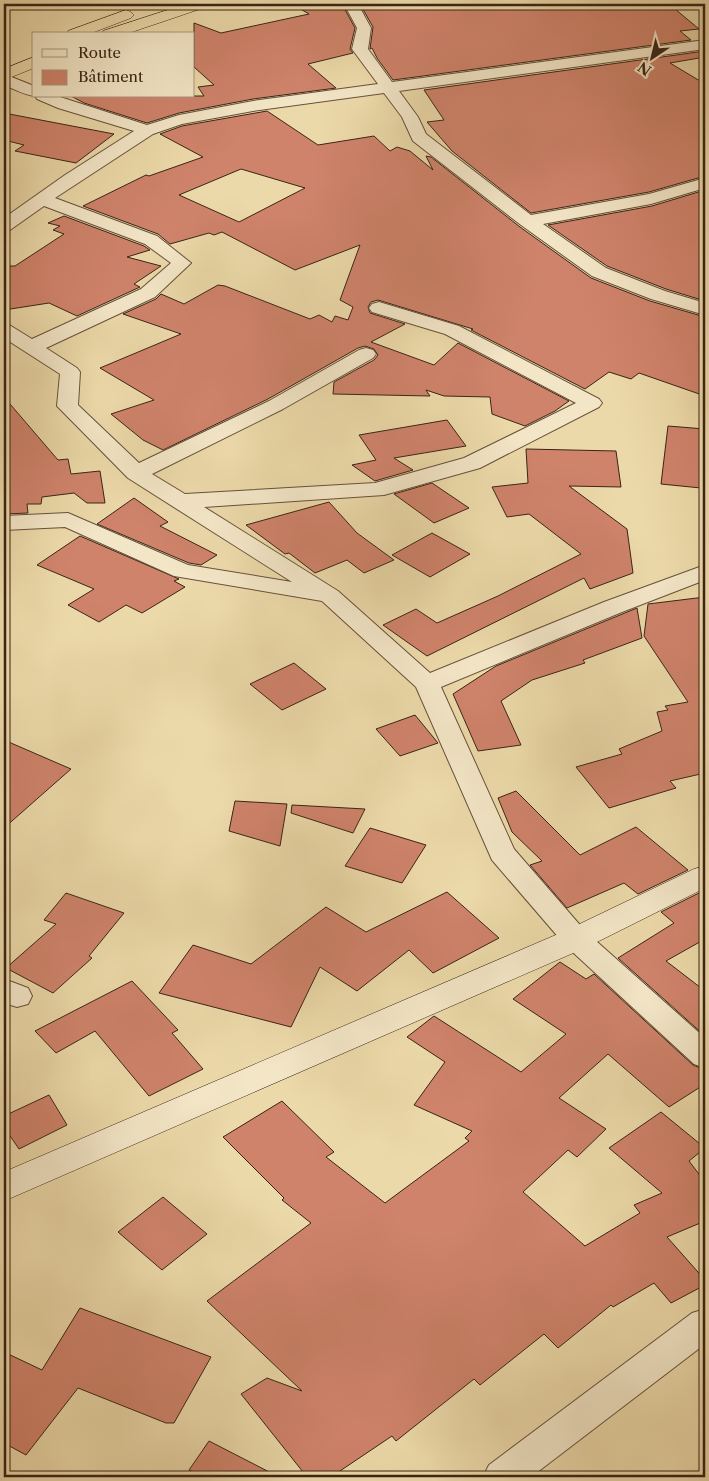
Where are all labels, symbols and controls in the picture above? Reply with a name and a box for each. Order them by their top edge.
legend [32,32,195,98]
north arrow [626,32,676,82]
text: Route [78,43,121,62]
text: N [634,58,655,80]
text: Bâtiment [78,67,144,86]

